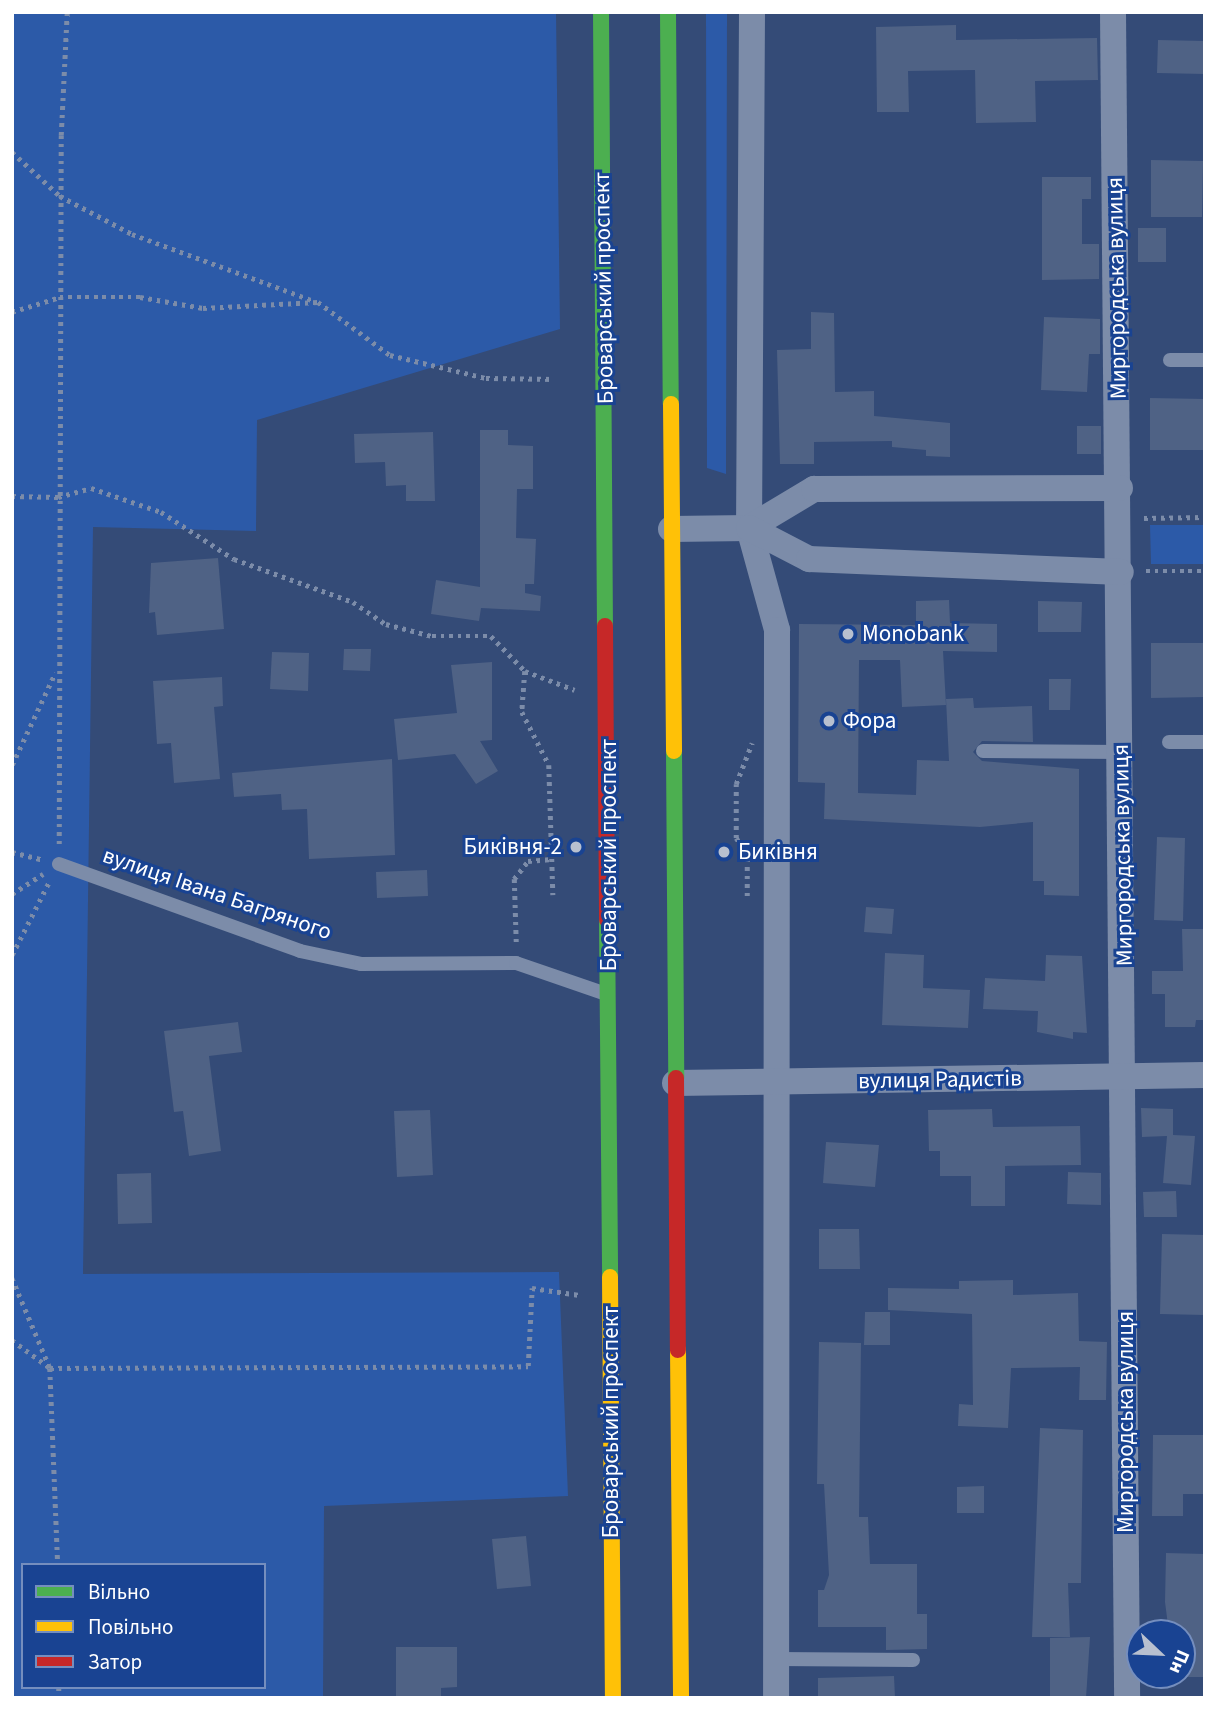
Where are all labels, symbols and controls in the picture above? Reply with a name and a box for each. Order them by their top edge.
street label: Броварський проспект [588,172,620,404]
street label: Миргородська вулиця [1101,177,1133,399]
place label: Monobank [862,620,964,648]
marker: Monobank [840,626,856,642]
place label: Фора [843,707,896,735]
marker: Фора [821,713,837,729]
street label: Броварський проспект [595,739,623,971]
street label: Миргородська вулиця [1107,744,1139,966]
place label: Бикiвня-2 [464,833,562,861]
place label: Бикiвня [738,838,818,866]
marker: Бикiвня-2 [568,839,584,855]
street label: вулиця Івана Багряного [99,842,335,946]
marker: Бикiвня [716,844,732,860]
street label: вулиця Радистів [858,1065,1022,1095]
street label: Броварський проспект [597,1306,625,1538]
street label: Миргородська вулиця [1112,1311,1140,1533]
legend [21,1563,266,1689]
text: Вільно [88,1577,150,1607]
text: Повільно [88,1612,173,1642]
north arrow [1126,1619,1196,1689]
text: Пн [1162,1645,1196,1678]
text: Затор [88,1647,142,1677]

